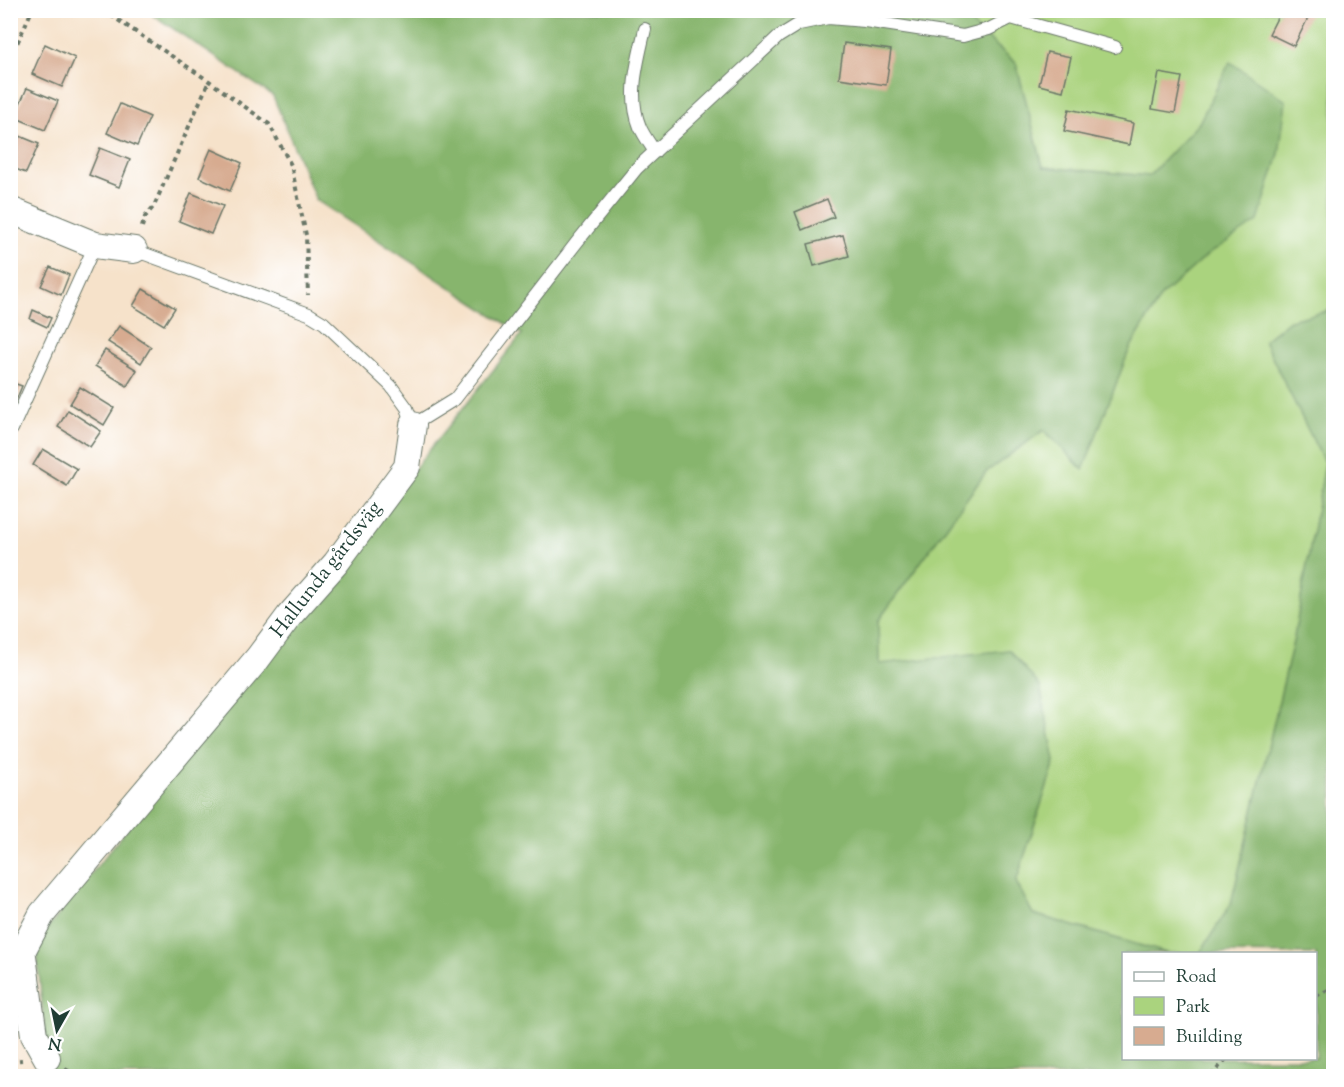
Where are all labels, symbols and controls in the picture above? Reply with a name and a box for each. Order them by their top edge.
street label: Hallunda gårdsväg [264,495,390,645]
legend [1122,952,1317,1060]
text: Road [1176,965,1216,991]
text: Park [1176,995,1211,1021]
north arrow [27,1000,87,1060]
text: Building [1176,1025,1242,1051]
text: N [47,1030,63,1055]

